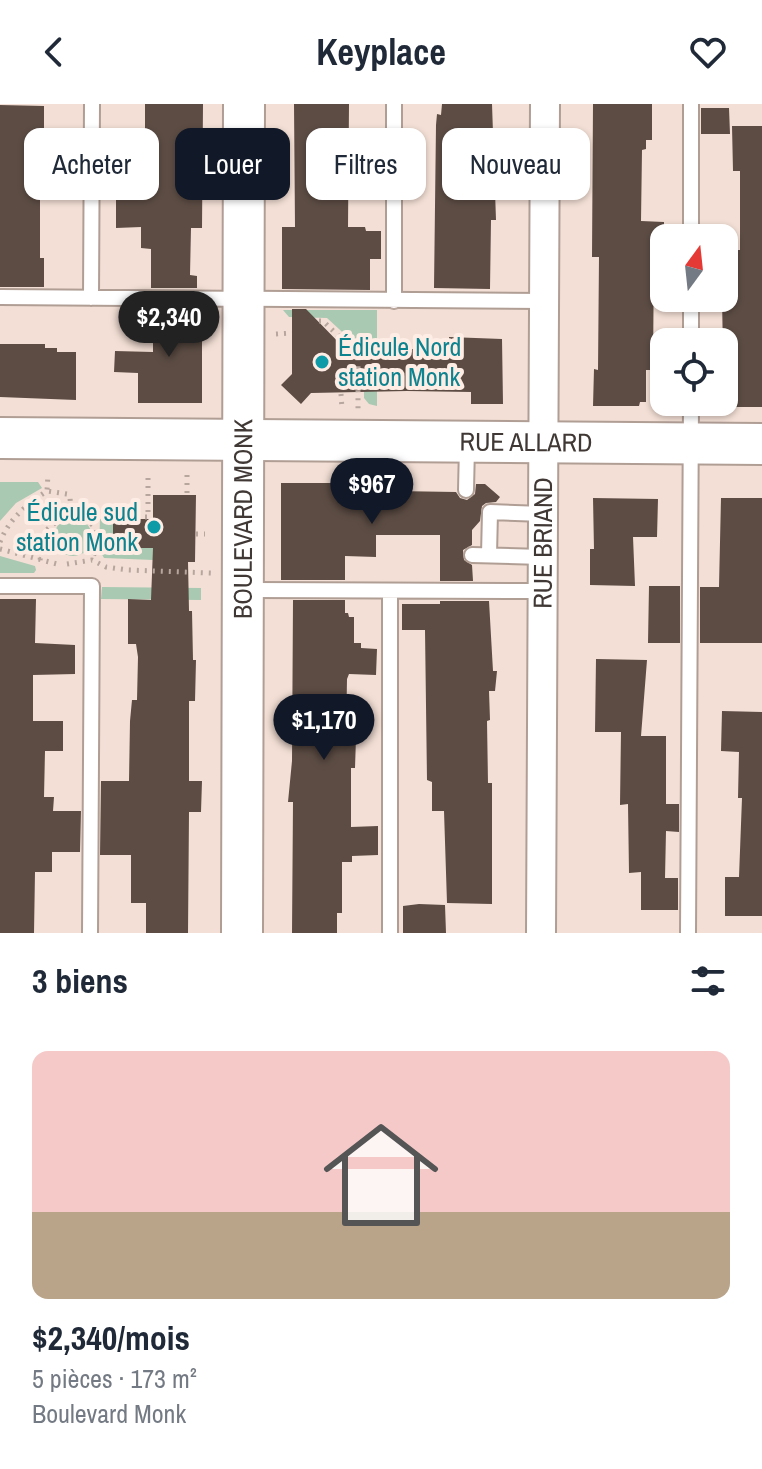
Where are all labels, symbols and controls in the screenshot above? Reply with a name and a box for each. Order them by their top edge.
text: Keyplace [316,28,446,76]
icon: back [32,30,76,74]
icon: heart [686,30,730,74]
chip: Acheter [24,128,159,200]
chip: Louer [175,128,290,200]
chip: Filtres [306,128,426,200]
chip: Nouveau [442,128,590,200]
north arrow [650,224,738,312]
map controls [650,224,738,416]
pin: $2,340 [104,291,234,359]
text: $2,340 [136,299,202,334]
button: locate [650,328,738,416]
place label: Édicule Nord station Monk [338,329,461,394]
marker: Édicule Nord station Monk [313,353,331,371]
street label: BOULEVARD MONK [225,419,260,619]
street label: RUE ALLARD [459,424,593,460]
pin: $967 [325,458,419,526]
text: $967 [348,466,396,501]
street label: RUE BRIAND [525,477,560,609]
place label: Édicule sud station Monk [16,494,138,559]
marker: Édicule sud station Monk [145,518,163,536]
pin: $1,170 [259,694,389,762]
text: $1,170 [291,702,357,737]
text: 3 biens [32,958,128,1004]
icon: filters [686,959,730,1003]
icon: home [309,1103,453,1247]
text: $2,340/mois [32,1315,190,1361]
text: 5 pièces · 173 m² [32,1361,197,1396]
text: Boulevard Monk [32,1396,186,1431]

